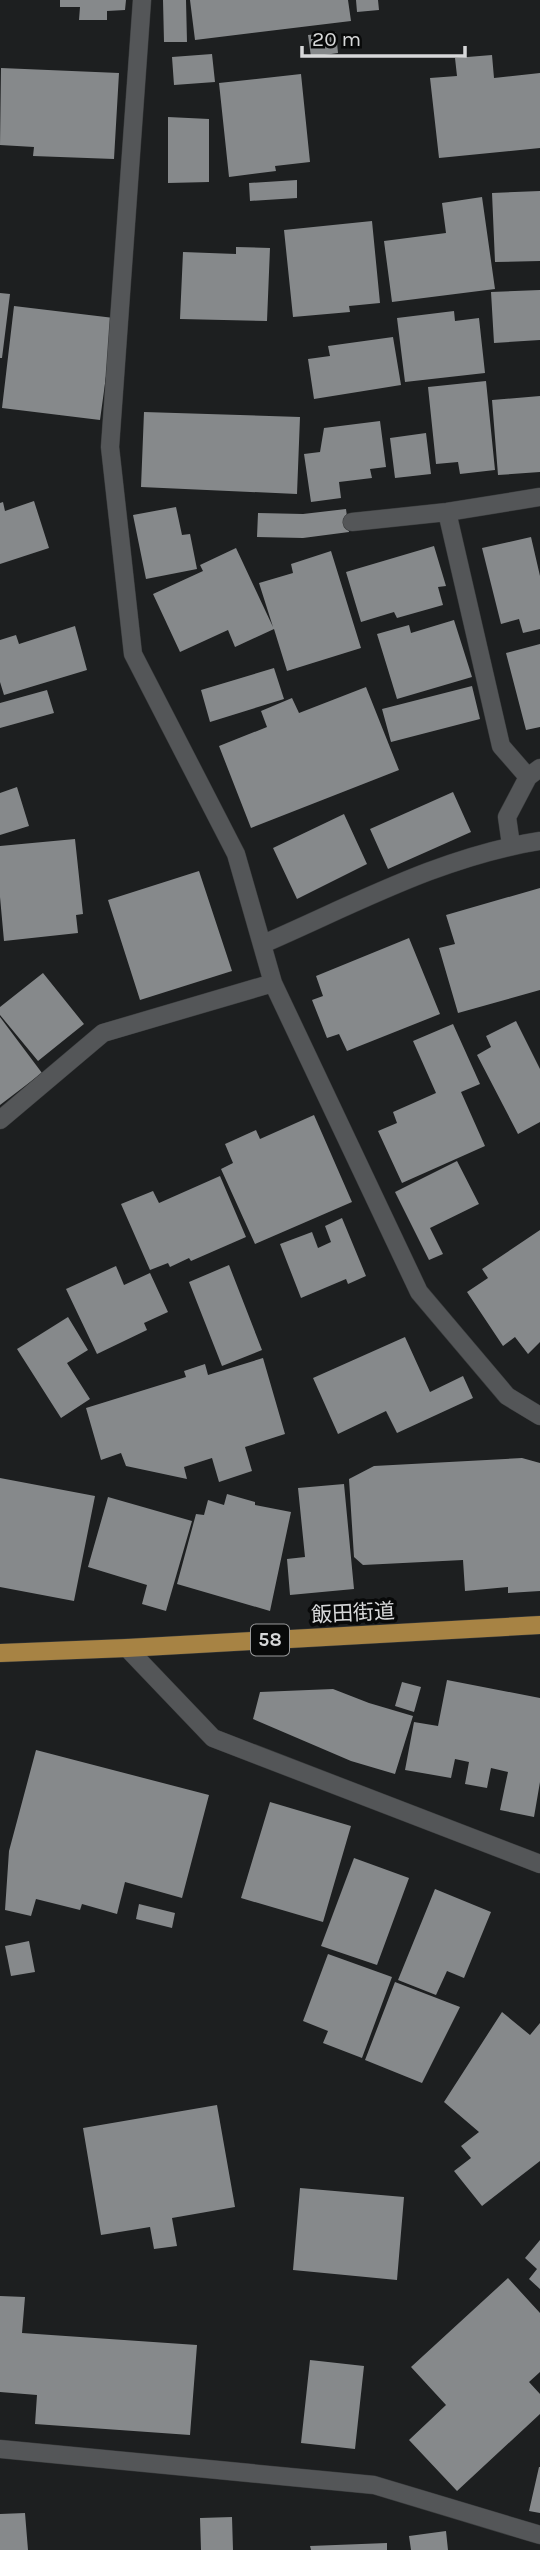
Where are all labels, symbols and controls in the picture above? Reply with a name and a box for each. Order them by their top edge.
scale bar [302,14,465,58]
text: 20 m [312,27,361,51]
street label: 飯田街道 [310,1599,396,1627]
road number: 58 [251,1624,289,1656]

